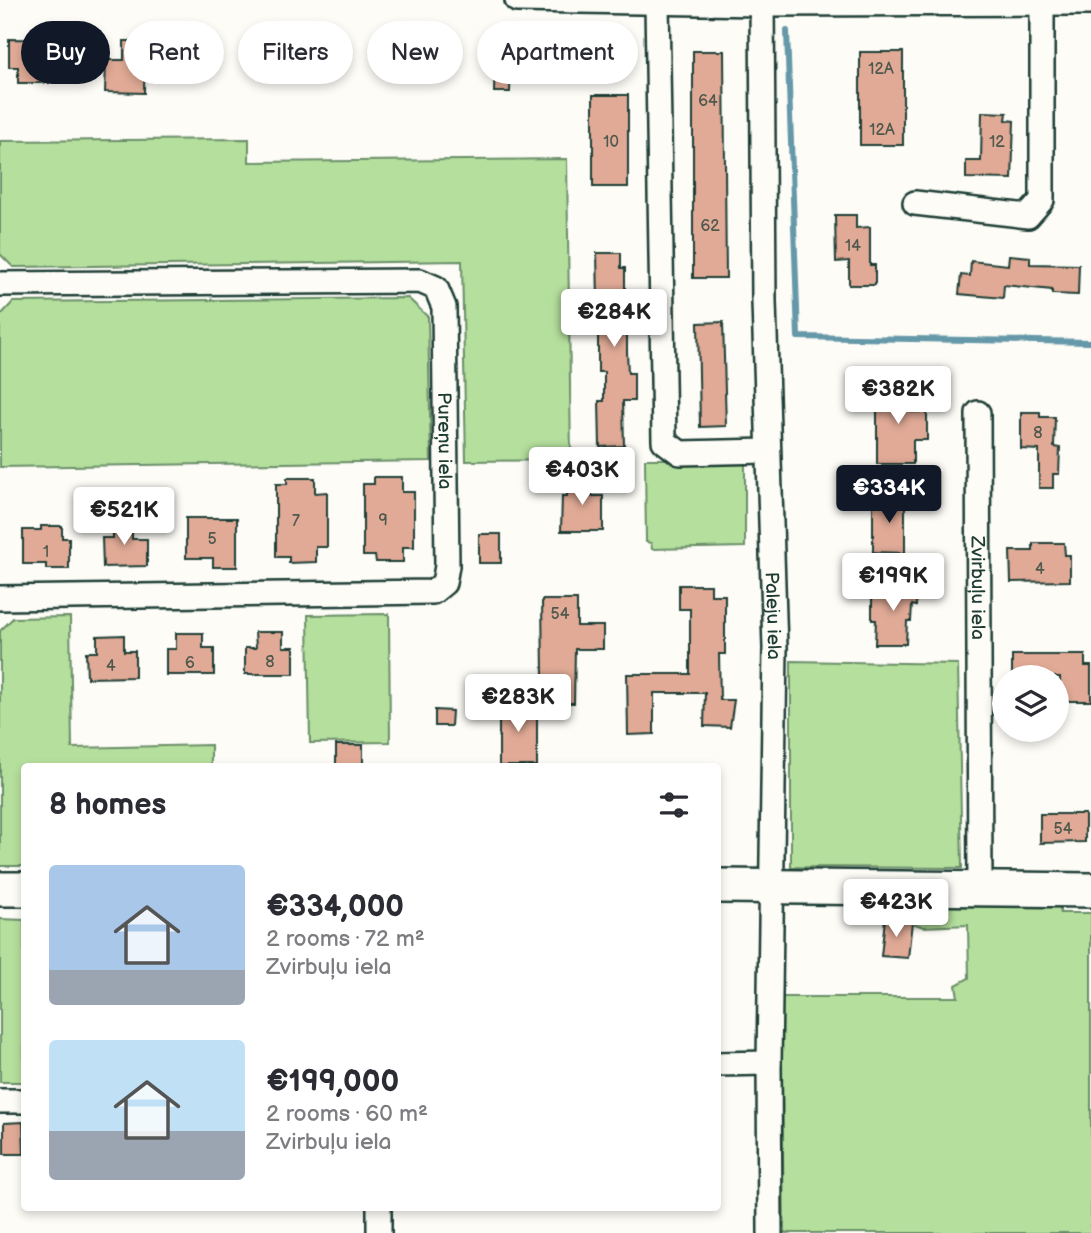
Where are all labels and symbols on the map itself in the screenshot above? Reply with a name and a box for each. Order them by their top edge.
house number: 12A [868,60,894,79]
house number: 64 [698,92,718,111]
house number: 12A [869,121,895,140]
house number: 10 [603,133,619,152]
house number: 12 [989,133,1005,152]
house number: 62 [700,217,720,236]
house number: 14 [845,237,861,256]
pin: €284K [565,290,663,349]
pin: €382K [849,366,947,426]
street label: Pureņu iela [432,392,456,490]
house number: 8 [1033,424,1043,443]
pin: €403K [533,448,631,507]
pin: €334K [840,466,938,525]
pin: €521K [75,488,173,547]
house number: 9 [378,511,388,530]
house number: 7 [292,512,300,531]
house number: 5 [207,530,217,549]
street label: Zvirbuļu iela [966,535,989,640]
house number: 1 [43,543,49,562]
pin: €199K [844,554,942,613]
house number: 4 [1035,560,1045,579]
street label: Paleju iela [760,571,785,660]
house number: 54 [551,605,570,624]
house number: 8 [265,653,275,672]
house number: 6 [185,654,195,673]
house number: 4 [106,657,116,676]
pin: €283K [469,674,567,734]
house number: 54 [1054,820,1073,839]
pin: €423K [847,880,945,939]

